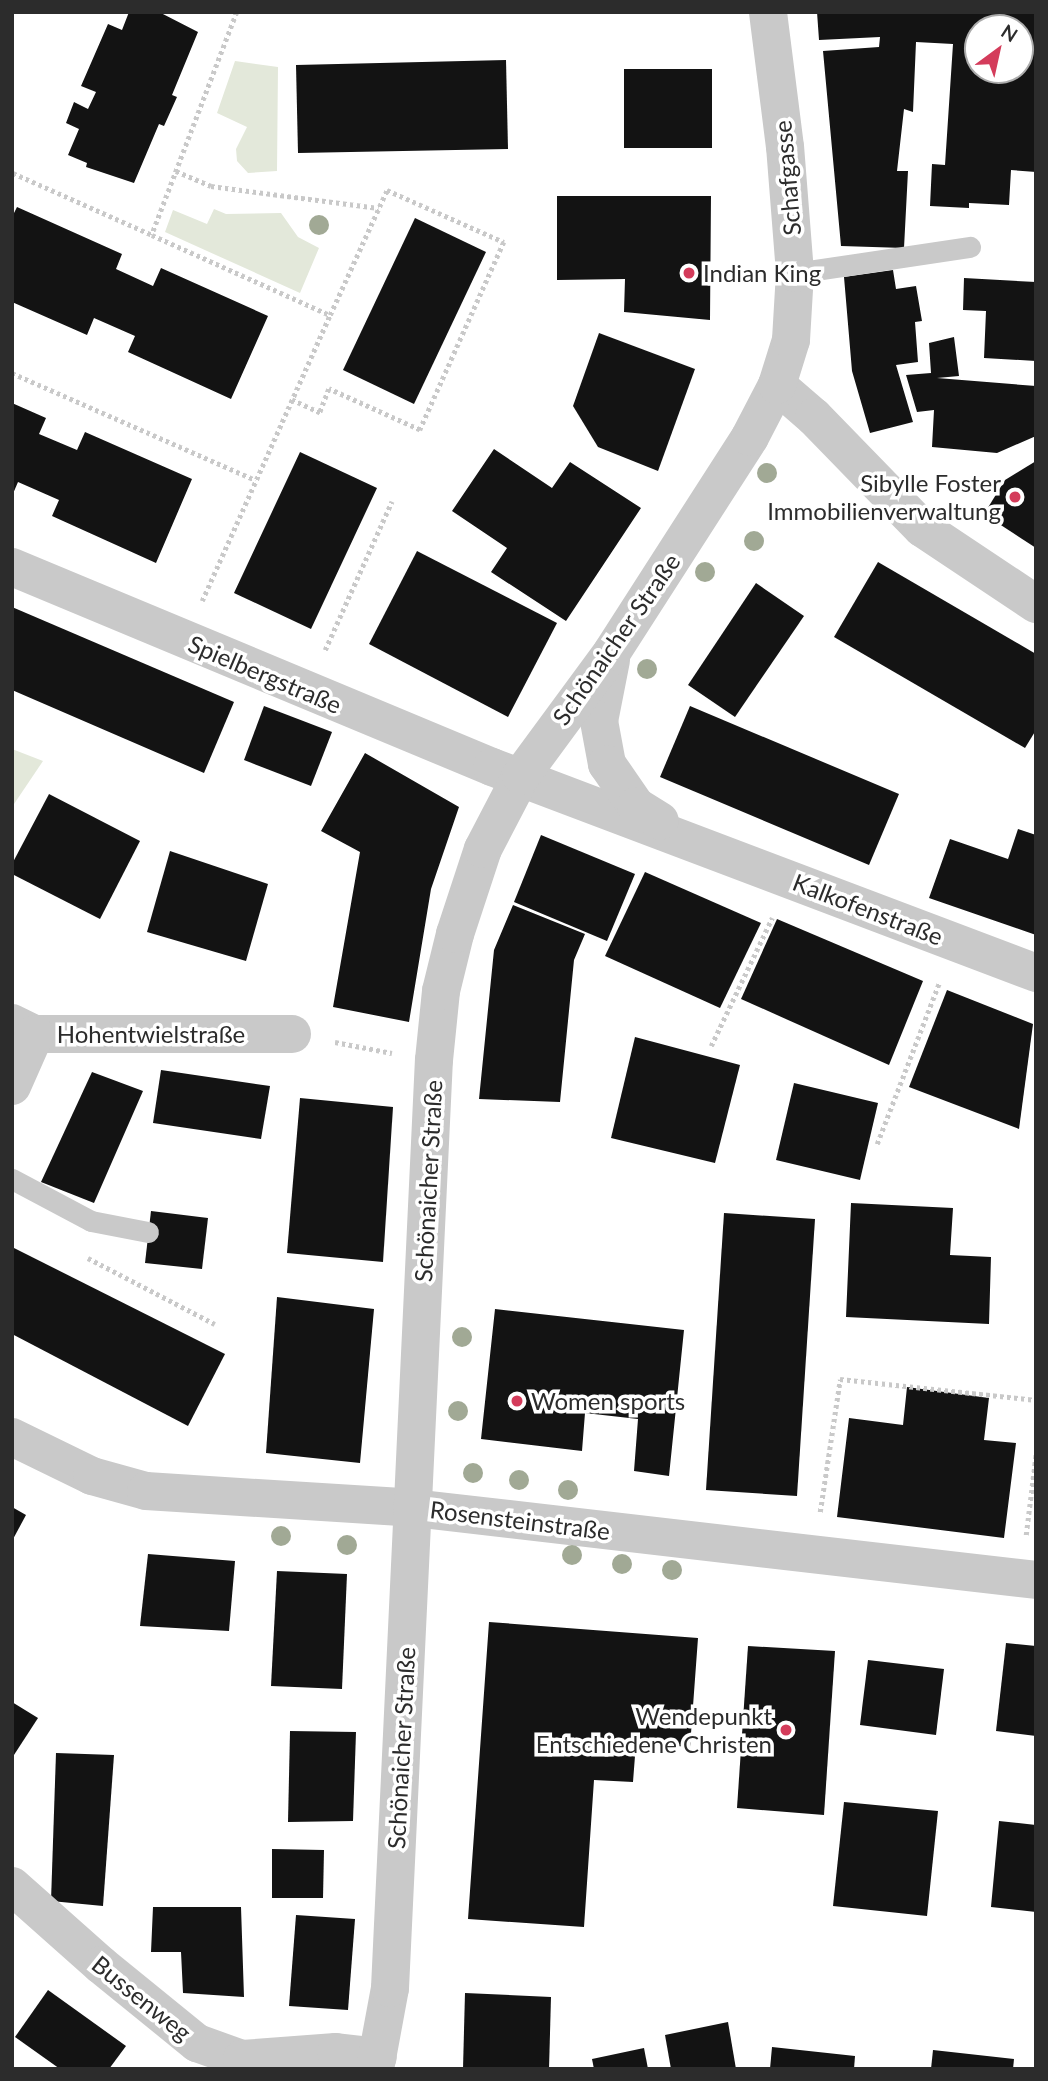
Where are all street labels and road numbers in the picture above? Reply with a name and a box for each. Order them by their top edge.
street label: Schafgasse [768,119,806,237]
street label: Schönaicher Straße [546,548,686,730]
street label: Spielbergstraße [184,629,346,719]
street label: Kalkofenstraße [789,867,947,951]
street label: Hohentwielstraße [57,1020,245,1048]
street label: Schönaicher Straße [408,1079,448,1283]
street label: Rosensteinstraße [428,1495,612,1545]
street label: Schönaicher Straße [381,1646,421,1850]
street label: Bussenweg [87,1949,197,2047]

